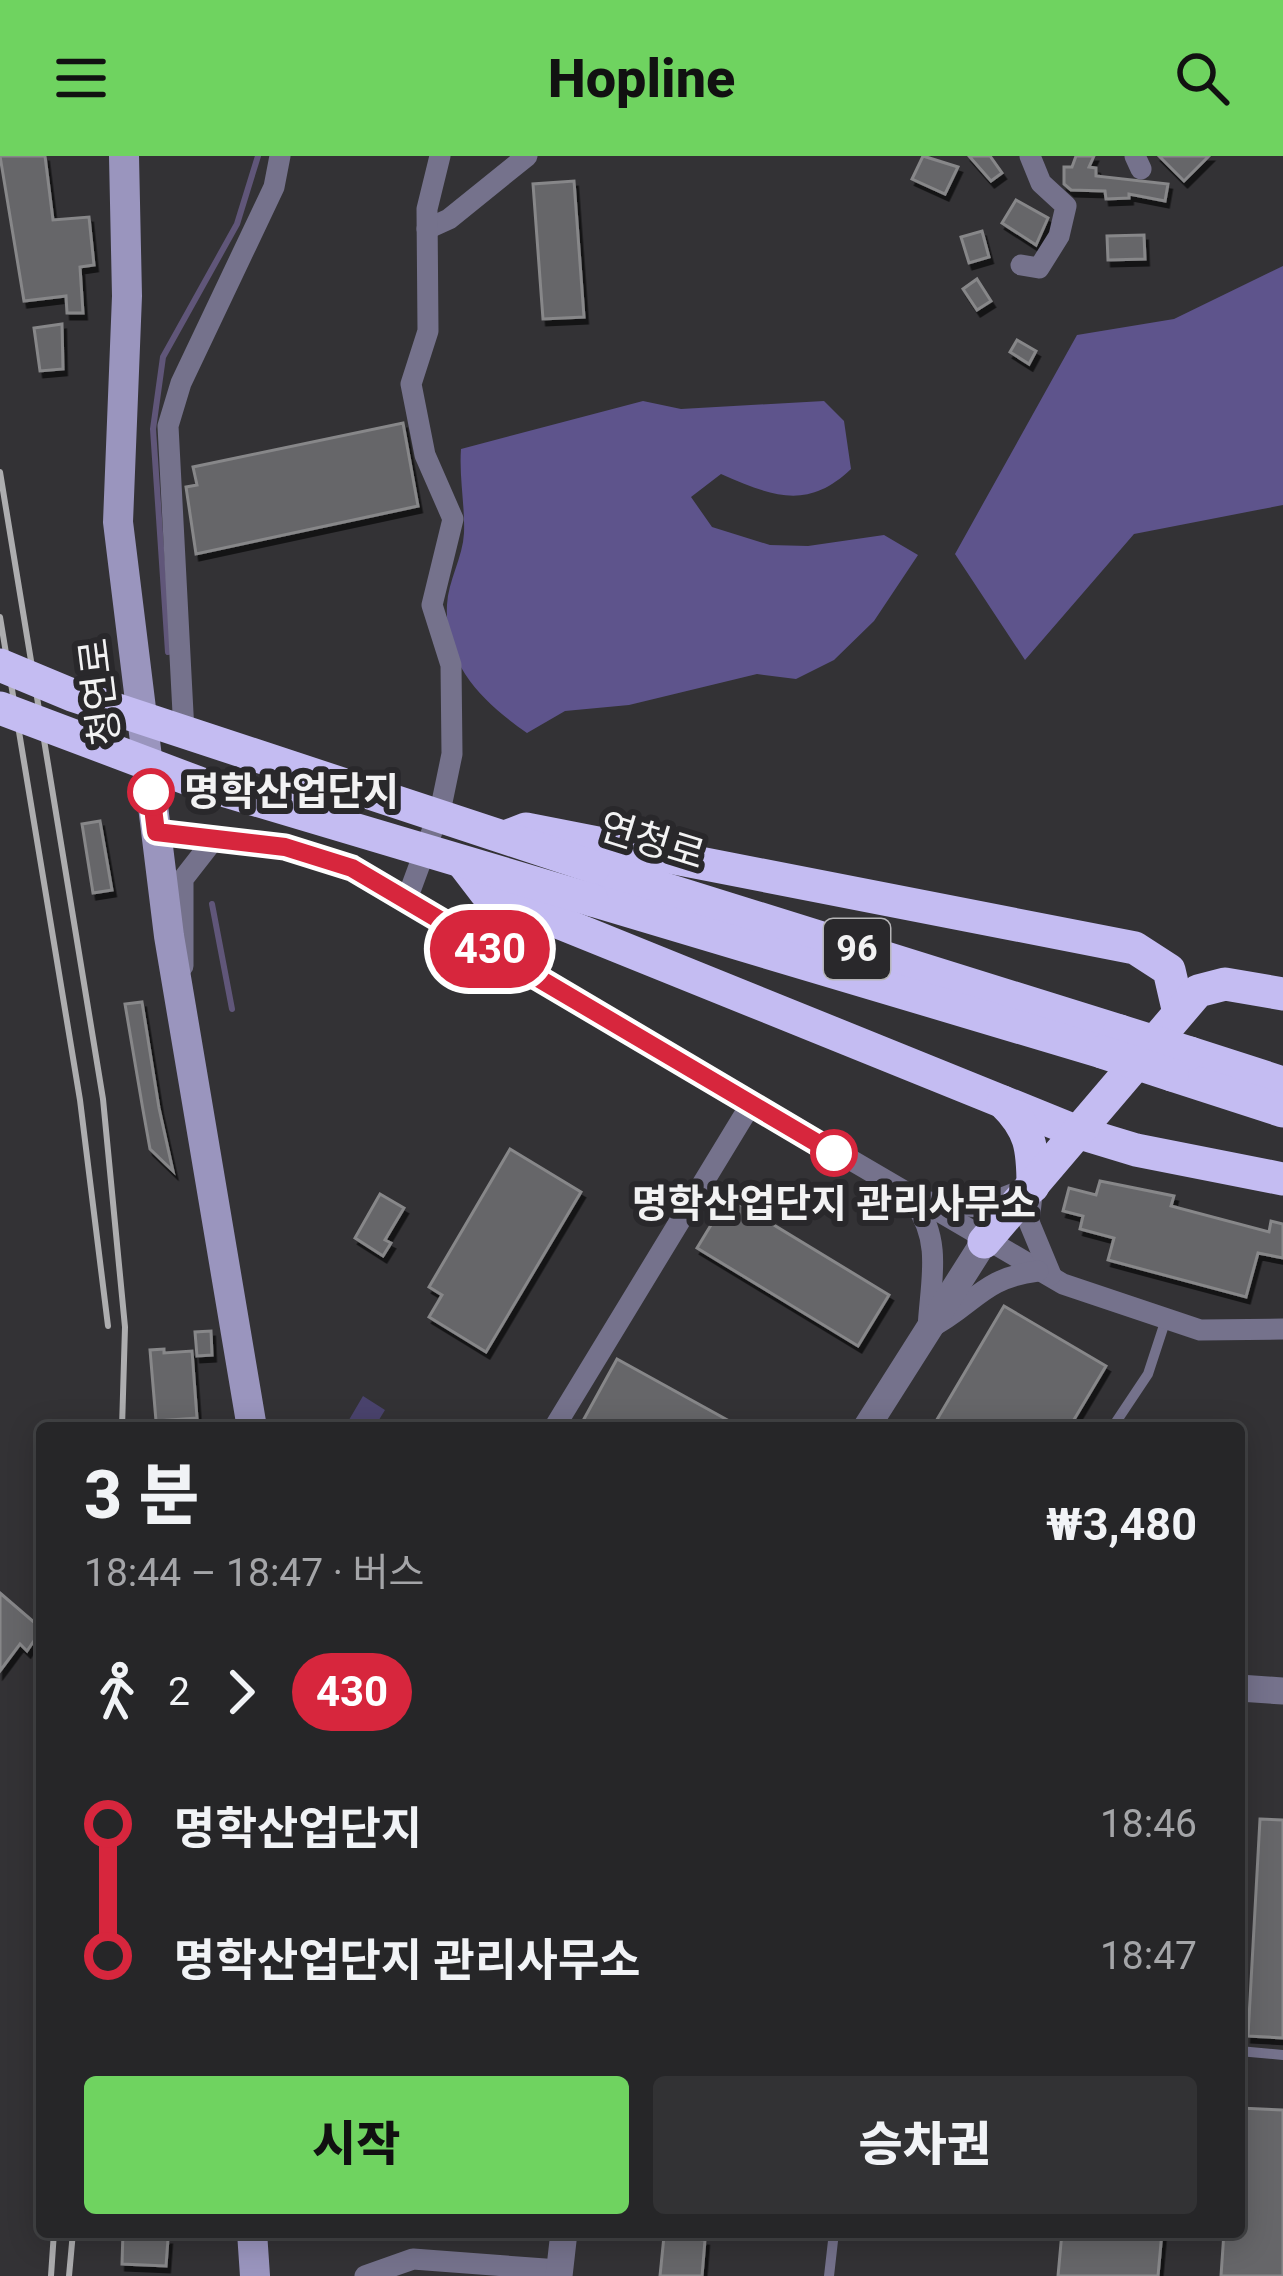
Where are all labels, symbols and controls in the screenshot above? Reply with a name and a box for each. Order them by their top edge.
icon: menu [48,45,114,111]
icon: search [1169,45,1235,111]
text: Hopline [548,47,735,110]
street label: 청연로 [71,636,129,748]
place label: 명학산업단지 [184,769,399,815]
marker: 명학산업단지 [129,770,173,814]
street label: 연청로 [594,803,710,879]
line badge: 430 [421,910,559,988]
road number: 96 [824,919,890,979]
text: 430 [454,924,526,973]
marker: 명학산업단지 관리사무소 [812,1131,856,1175]
place label: 명학산업단지 관리사무소 [632,1181,1036,1227]
text: 3 분 [84,1457,199,1534]
text: ₩3,480 [1046,1498,1197,1551]
text: 18:44 – 18:47 · 버스 [84,1550,424,1596]
icon: walk [84,1659,150,1725]
icon: forward [208,1659,274,1725]
text: 430 [316,1667,388,1716]
text: 2 [168,1669,190,1715]
text: 18:46 [1100,1801,1197,1847]
text: 명학산업단지 [174,1802,422,1855]
text: 18:47 [1100,1933,1197,1979]
text: 명학산업단지 관리사무소 [174,1934,641,1987]
button: 시작 [84,2076,629,2214]
button: 승차권 [653,2076,1197,2214]

